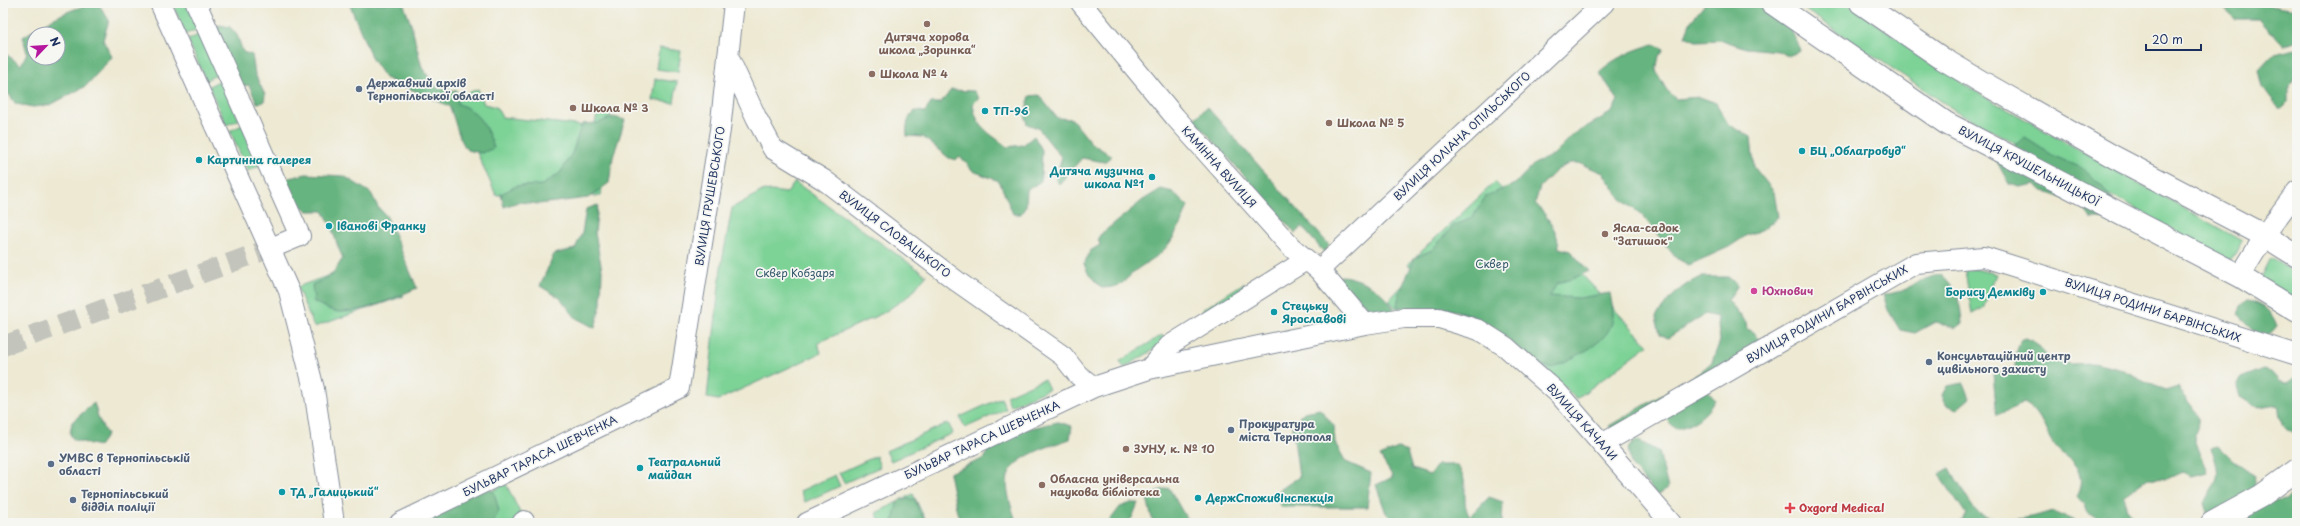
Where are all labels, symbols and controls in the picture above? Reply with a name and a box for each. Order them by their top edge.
marker: Дитяча хорова школа „Зоринка“ [922,19,932,29]
north arrow [26,26,66,66]
scale bar [2146,26,2201,52]
place label: Дитяча хорова школа „Зоринка“ [878,28,976,58]
text: 20 m [2152,30,2183,48]
text: N [46,34,65,49]
place label: Школа № 4 [880,65,948,82]
street label: ВУЛИЦЯ ЮЛІАНА ОПІЛЬСЬКОГО [1389,67,1534,204]
marker: Школа № 4 [867,69,877,79]
place label: Державний архів Тернопільської області [366,74,495,104]
marker: Державний архів Тернопільської області [354,84,364,94]
place label: Школа № 3 [581,99,648,116]
place label: ТП-96 [993,102,1029,119]
marker: Школа № 3 [568,103,578,113]
marker: ТП-96 [980,106,990,116]
place label: Школа № 5 [1337,114,1404,131]
marker: Школа № 5 [1324,118,1334,128]
street label: ВУЛИЦЯ КРУШЕЛЬНИЦЬКОЇ [1956,121,2103,210]
street label: КАМІННА ВУЛИЦЯ [1178,122,1261,211]
street label: ВУЛИЦЯ ГРУШЕВСЬКОГО [690,125,729,267]
place label: БЦ „Облагробуд“ [1810,142,1906,159]
marker: БЦ „Облагробуд“ [1797,146,1807,156]
place label: Картинна галерея [207,151,311,168]
marker: Картинна галерея [194,155,204,165]
place label: Дитяча музична школа №1 [1049,162,1144,192]
marker: Дитяча музична школа №1 [1147,172,1157,182]
street label: ВУЛИЦЯ СЛОВАЦЬКОГО [836,186,955,281]
place label: Іванові Франку [337,217,426,234]
place label: Ясла-садок "Затишок" [1613,219,1680,249]
marker: Іванові Франку [324,221,334,231]
marker: Ясла-садок "Затишок" [1600,229,1610,239]
park label: Сквер [1475,255,1509,272]
street label: ВУЛИЦЯ РОДИНИ БАРВІНСЬКИХ [1743,260,1911,367]
park label: Сквер Кобзаря [755,264,835,281]
street label: ВУЛИЦЯ РОДИНИ БАРВІНСЬКИХ [2063,273,2243,346]
place label: Юхнович [1762,282,1813,299]
place label: Борису Демківу [1945,283,2035,300]
marker: Юхнович [1749,286,1759,296]
marker: Борису Демківу [2038,287,2048,297]
place label: Стецьку Ярославові [1281,297,1346,327]
marker: Стецьку Ярославові [1269,307,1279,317]
place label: Консультаційний центр цивільного захисту [1937,347,2071,377]
marker: Консультаційний центр цивільного захисту [1924,357,1934,367]
street label: ВУЛИЦЯ КАЧАЛИ [1543,379,1622,464]
street label: БУЛЬВАР ТАРАСА ШЕВЧЕНКА [901,396,1063,483]
street label: БУЛЬВАР ТАРАСА ШЕВЧЕНКА [460,410,620,500]
place label: Прокуратура міста Тернополя [1239,415,1332,445]
marker: Прокуратура міста Тернополя [1226,425,1236,435]
place label: ЗУНУ, к. № 10 [1133,440,1215,457]
marker: ЗУНУ, к. № 10 [1121,444,1131,454]
place label: УМВС в Тернопільській області [58,449,190,479]
place label: Театральний майдан [648,453,721,483]
marker: УМВС в Тернопільській області [46,459,56,469]
marker: Театральний майдан [635,463,645,473]
place label: Обласна універсальна наукова бібліотека [1050,470,1180,500]
marker: Обласна універсальна наукова бібліотека [1037,480,1047,490]
place label: ТД „Галицький“ [290,483,379,500]
place label: Тернопільський відділ поліції [81,485,169,515]
marker: ТД „Галицький“ [277,487,287,497]
place label: ДержСпоживІнспекція [1205,489,1334,506]
marker: ДержСпоживІнспекція [1193,493,1203,503]
marker: Тернопільський відділ поліції [68,495,78,505]
place label: Oxgord Medical [1799,499,1884,516]
marker: Oxgord Medical [1784,502,1796,514]

